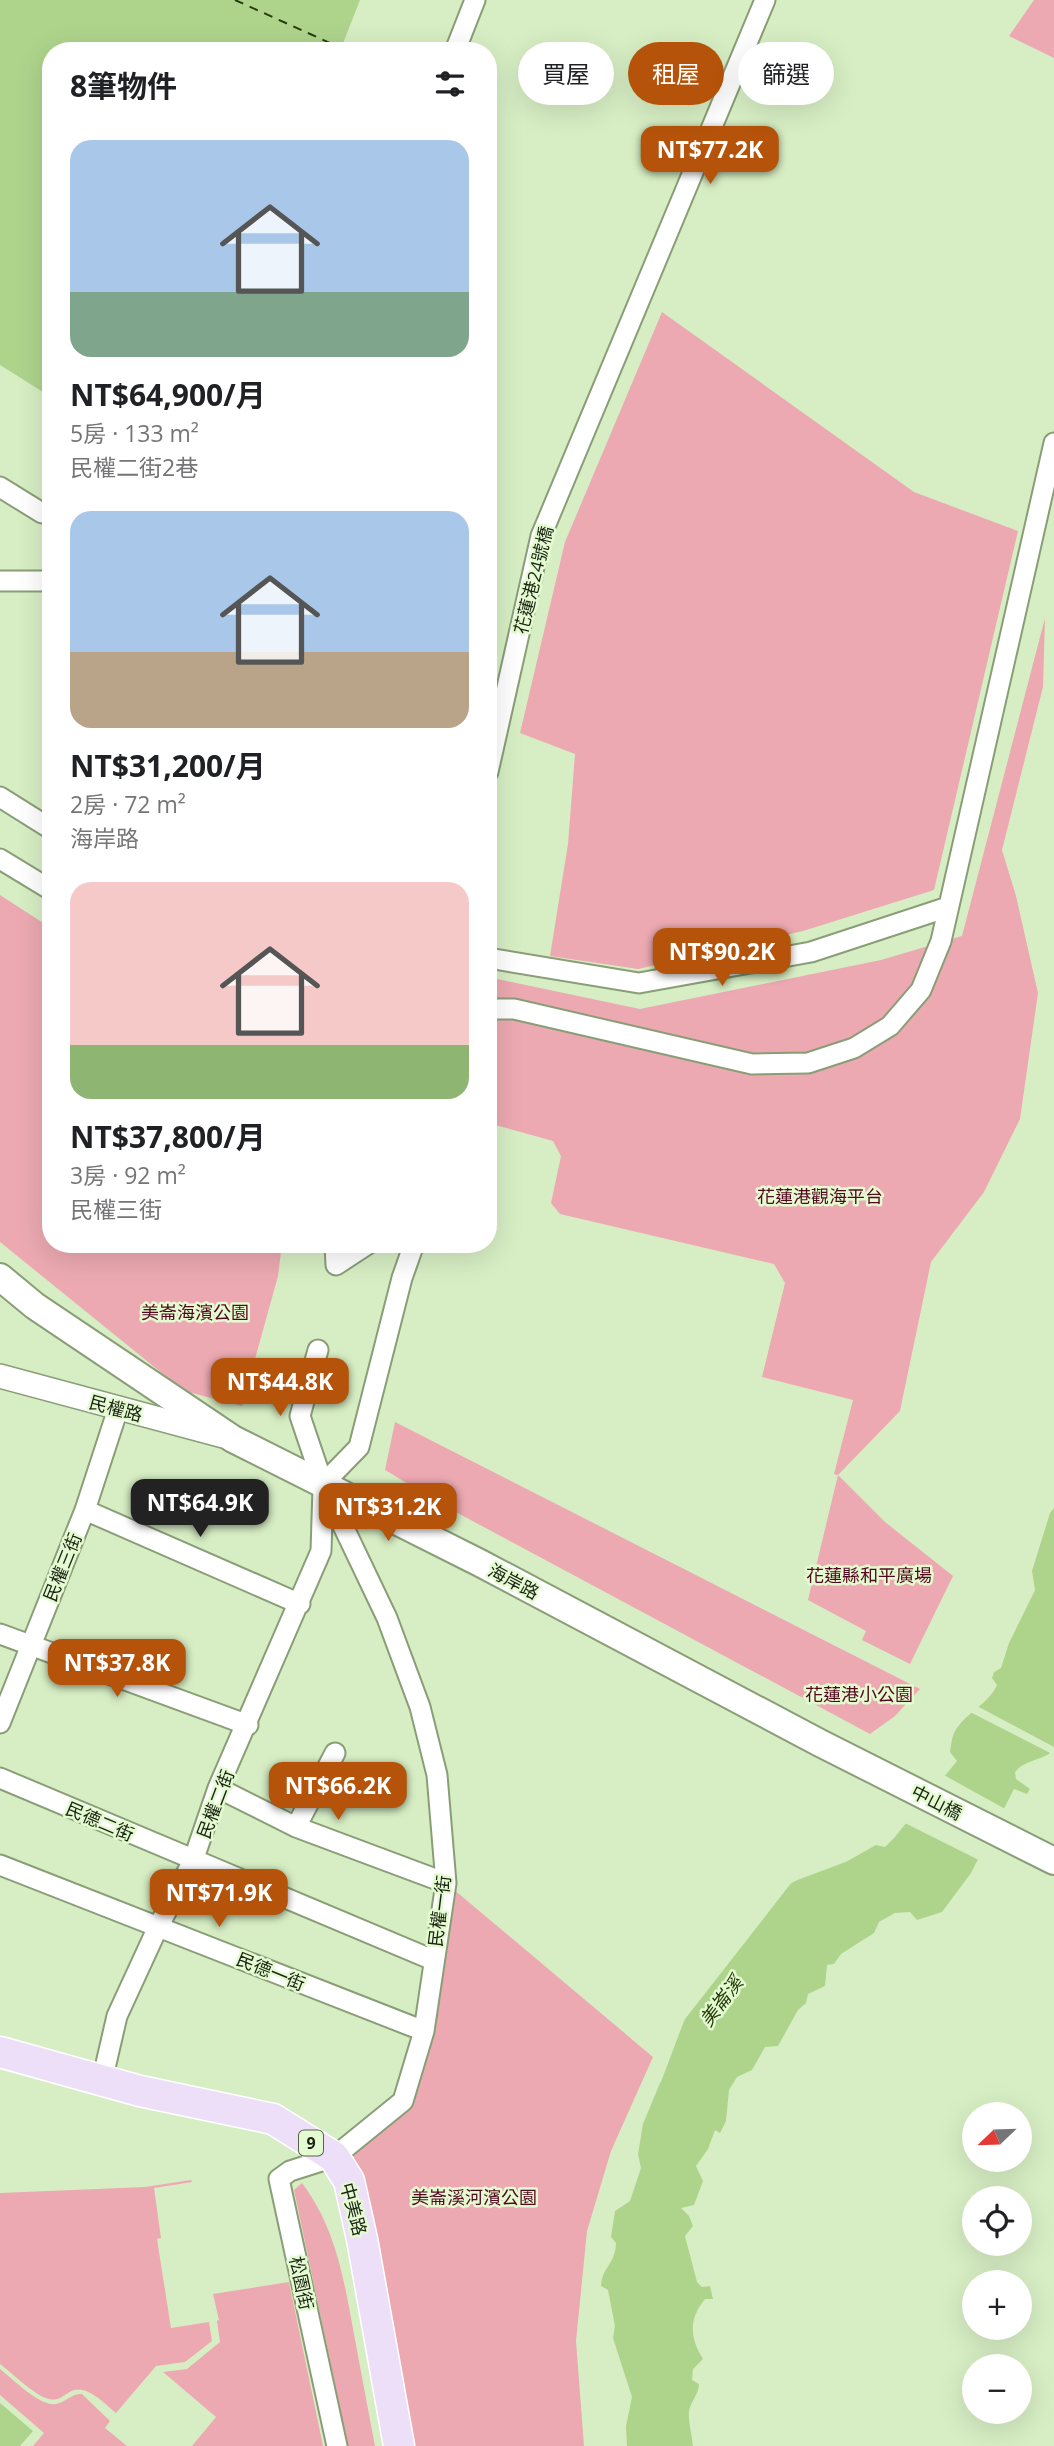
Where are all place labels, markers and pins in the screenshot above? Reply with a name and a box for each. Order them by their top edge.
pin: NT$77.2K [638,127,782,186]
pin: NT$90.2K [650,928,794,988]
pin: NT$44.8K [208,1358,352,1418]
pin: NT$64.9K [128,1480,272,1539]
pin: NT$31.2K [316,1484,460,1543]
pin: NT$37.8K [45,1640,189,1699]
pin: NT$66.2K [266,1762,410,1822]
pin: NT$71.9K [147,1870,291,1929]

